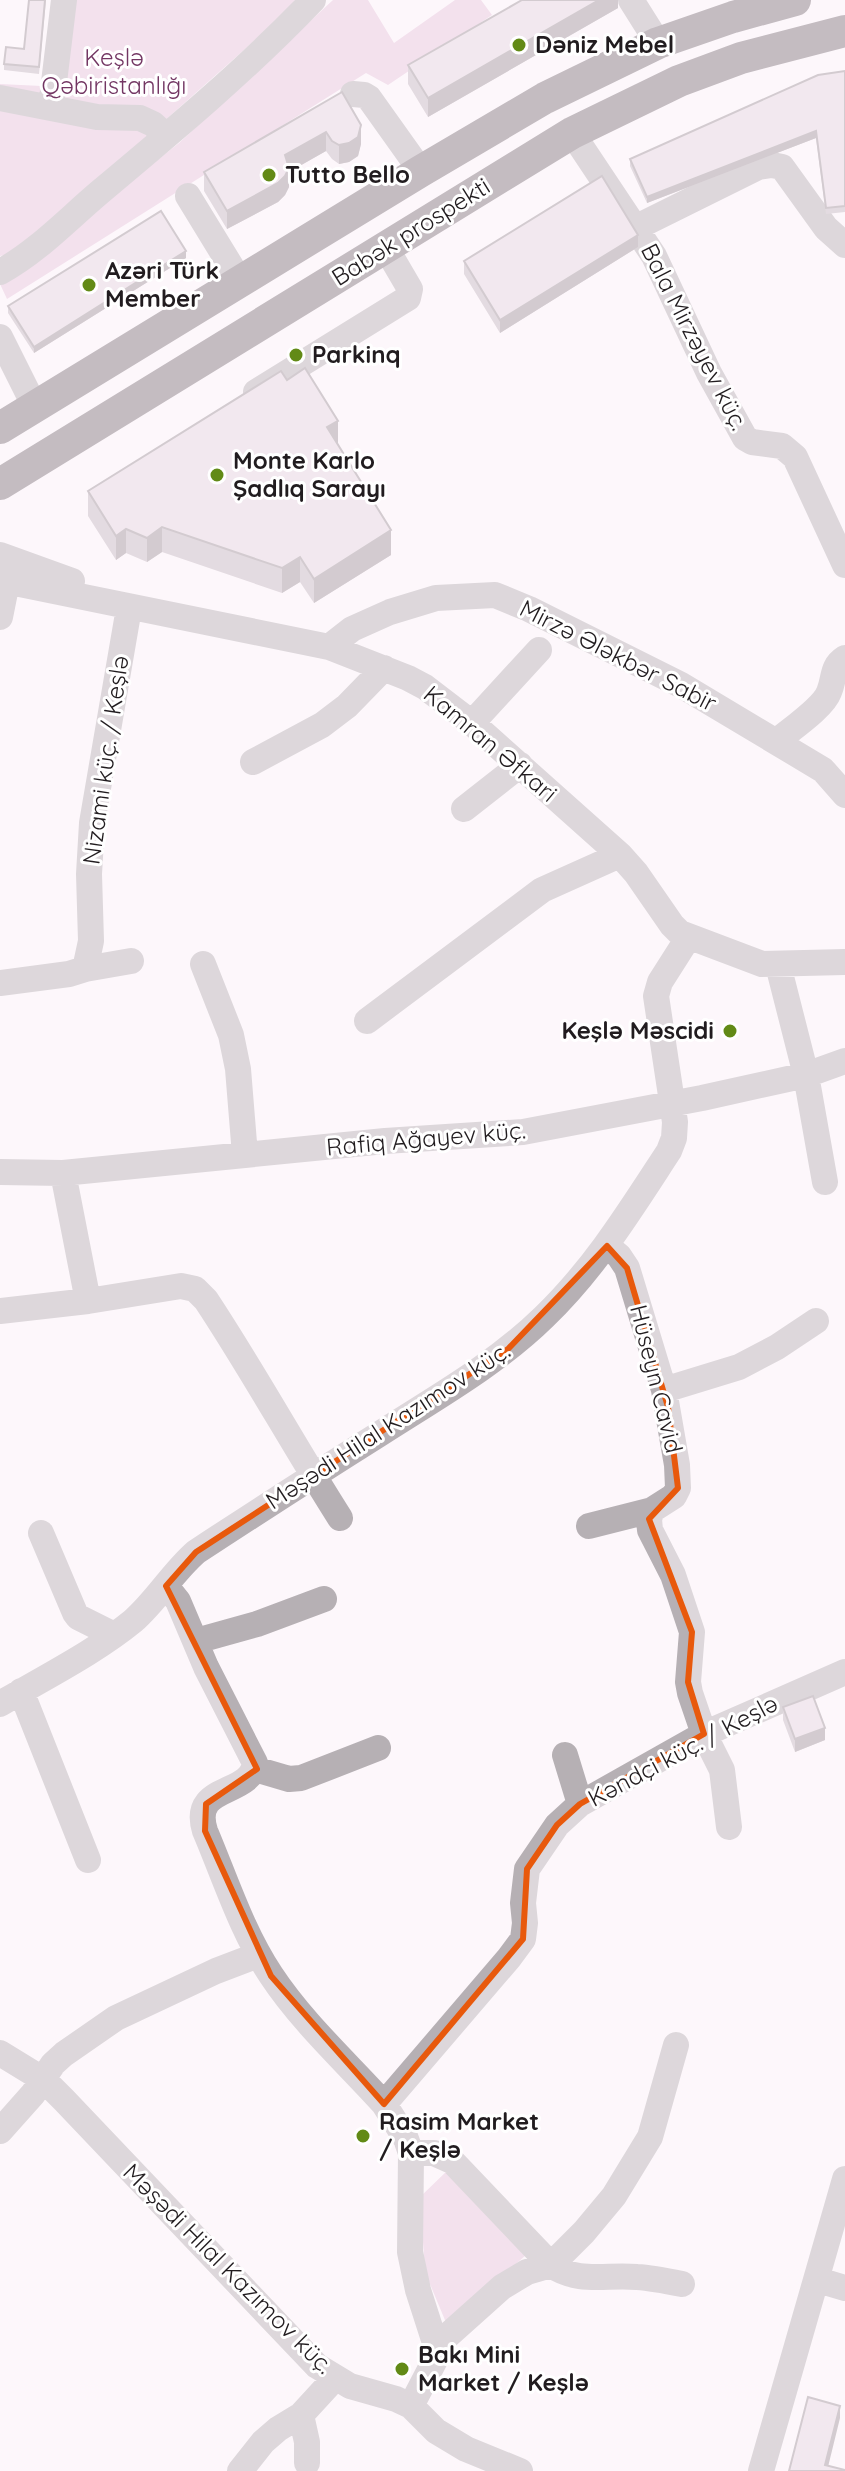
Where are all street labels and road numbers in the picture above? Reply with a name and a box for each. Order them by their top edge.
street label: Babək prospekti [326,171,495,292]
street label: Bala Mirzəyev küç. [635,238,755,435]
street label: Mirzə Ələkbər Sabir [515,593,722,718]
street label: Nizami küç. / Keşlə [76,653,135,866]
street label: Kamran Əfkari [418,679,564,808]
street label: Rafiq Ağayev küç. [325,1114,527,1162]
street label: Hüseyn Cavid [624,1301,690,1456]
street label: Məşədi Hilal Kazımov küç. [260,1335,515,1515]
street label: Kəndçi küç. / Keşlə [582,1687,783,1813]
street label: Məşədi Hilal Kazımov küç. [117,2157,340,2380]

